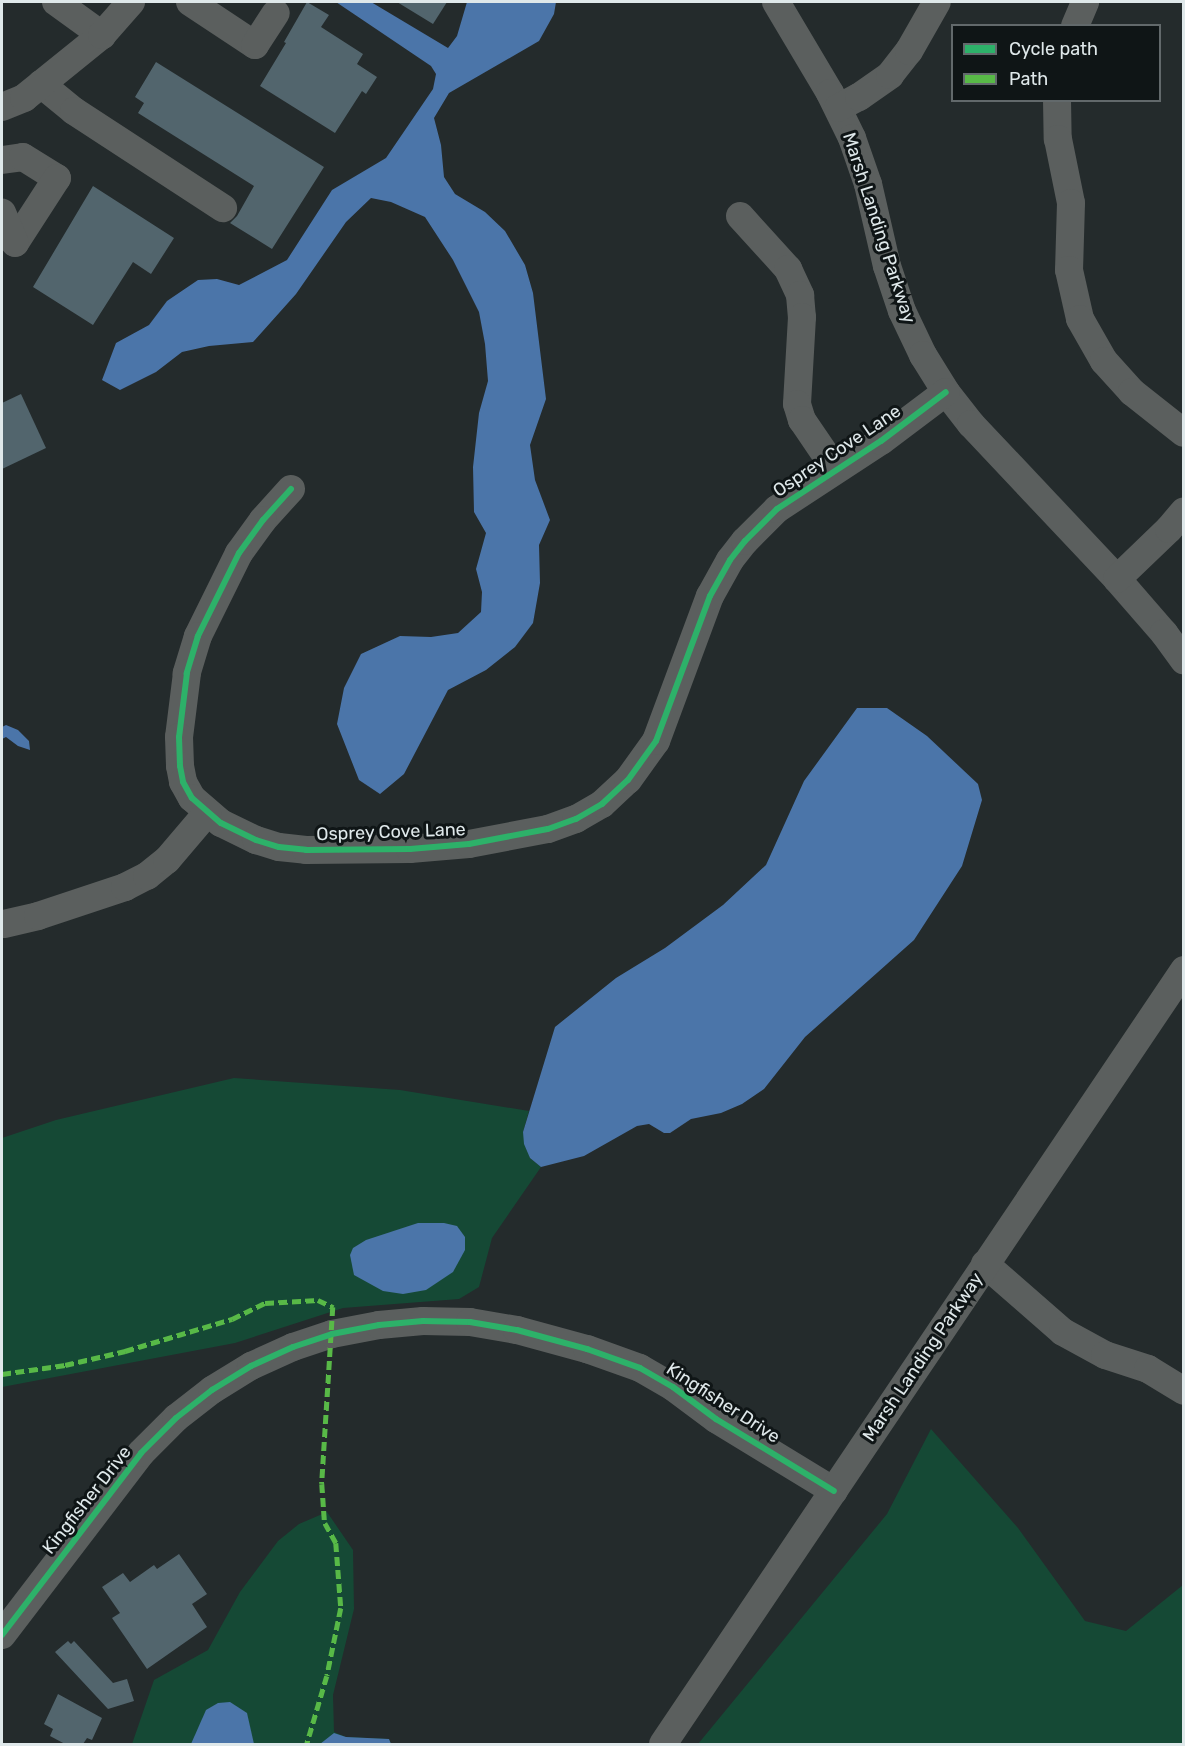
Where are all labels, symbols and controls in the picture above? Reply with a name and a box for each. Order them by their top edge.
legend [951,24,1161,102]
text: Cycle path [1009,38,1098,60]
text: Path [1009,68,1048,90]
street label: Marsh Landing Parkway [838,130,920,326]
street label: Osprey Cove Lane [769,400,905,502]
street label: Osprey Cove Lane [316,819,466,845]
street label: Marsh Landing Parkway [858,1268,988,1446]
street label: Kingfisher Drive [662,1358,784,1448]
street label: Kingfisher Drive [38,1442,136,1558]

